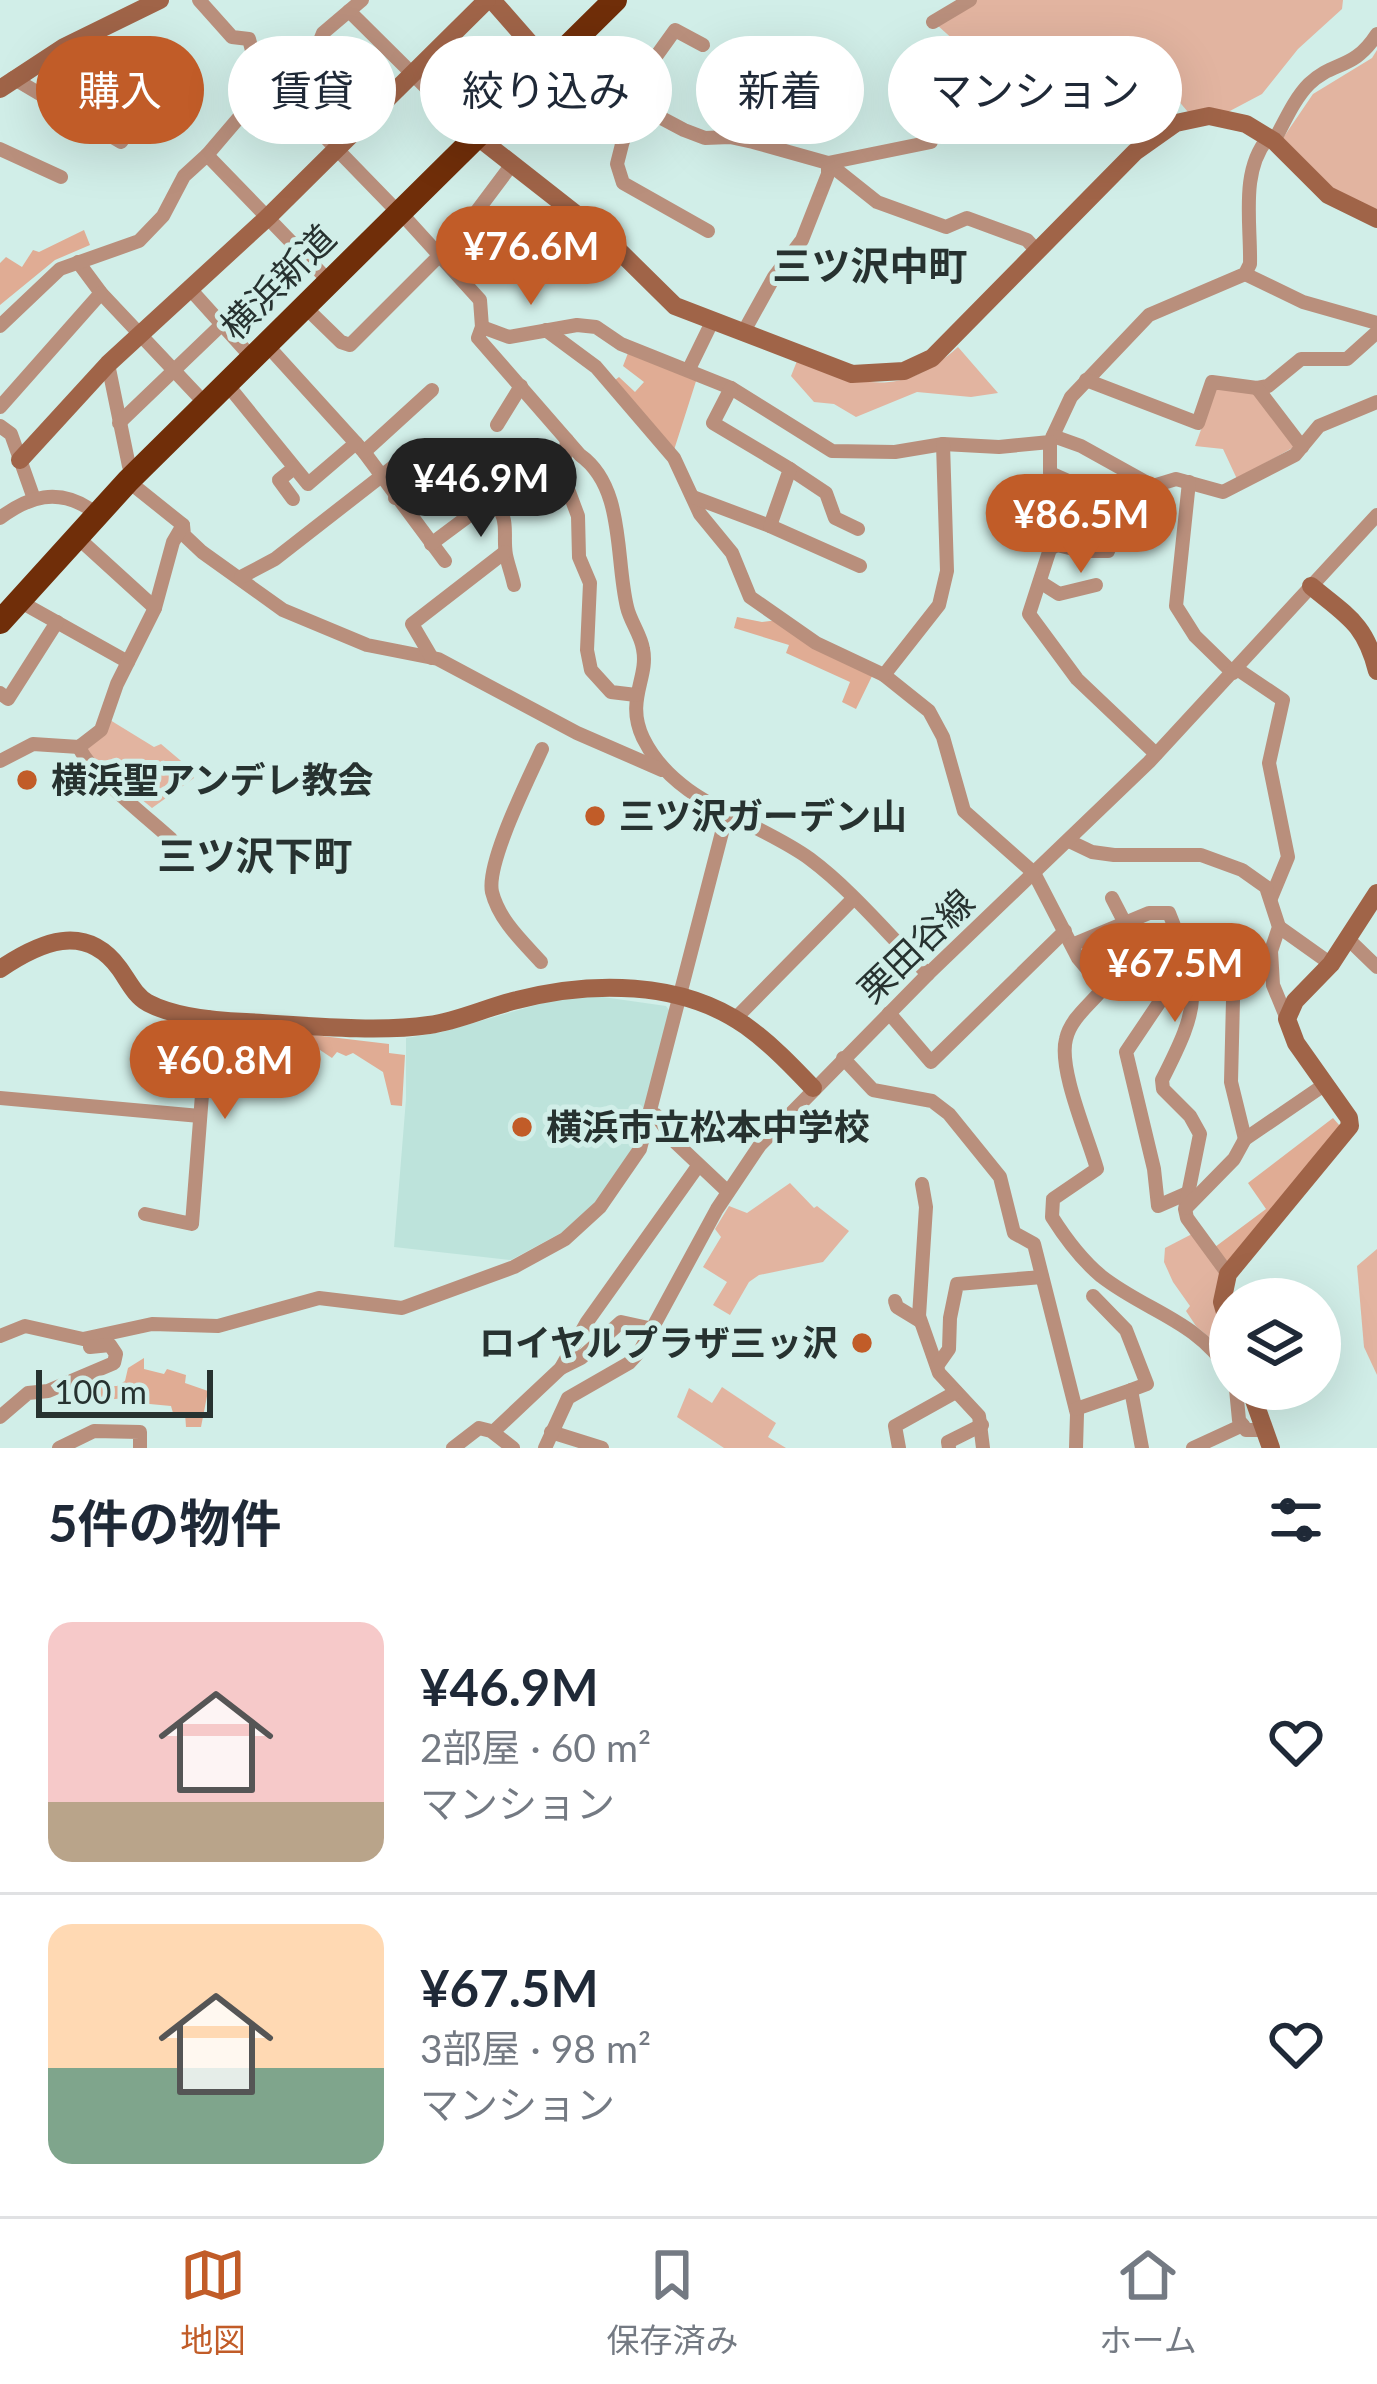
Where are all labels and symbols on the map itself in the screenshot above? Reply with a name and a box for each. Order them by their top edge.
pin: ¥76.6M [433,206,629,308]
street label: 横浜新道 [211,215,344,348]
district label: 三ツ沢中町 [772,242,968,288]
pin: ¥46.9M [383,438,579,540]
pin: ¥86.5M [983,474,1179,576]
place label: 横浜聖アンデレ教会 [51,757,374,801]
marker: 横浜聖アンデレ教会 [14,767,40,793]
place label: 三ツ沢ガーデン山 [619,793,907,837]
marker: 三ツ沢ガーデン山 [582,803,608,829]
district label: 三ツ沢下町 [157,832,353,878]
street label: 栗田谷線 [848,879,982,1011]
pin: ¥67.5M [1077,923,1273,1025]
pin: ¥60.8M [127,1020,323,1122]
place label: 横浜市立松本中学校 [546,1104,870,1148]
marker: 横浜市立松本中学校 [509,1114,535,1140]
place label: ロイヤルプラザ三ッ沢 [479,1320,838,1364]
marker: ロイヤルプラザ三ッ沢 [849,1330,875,1356]
scale bar [36,1364,213,1417]

